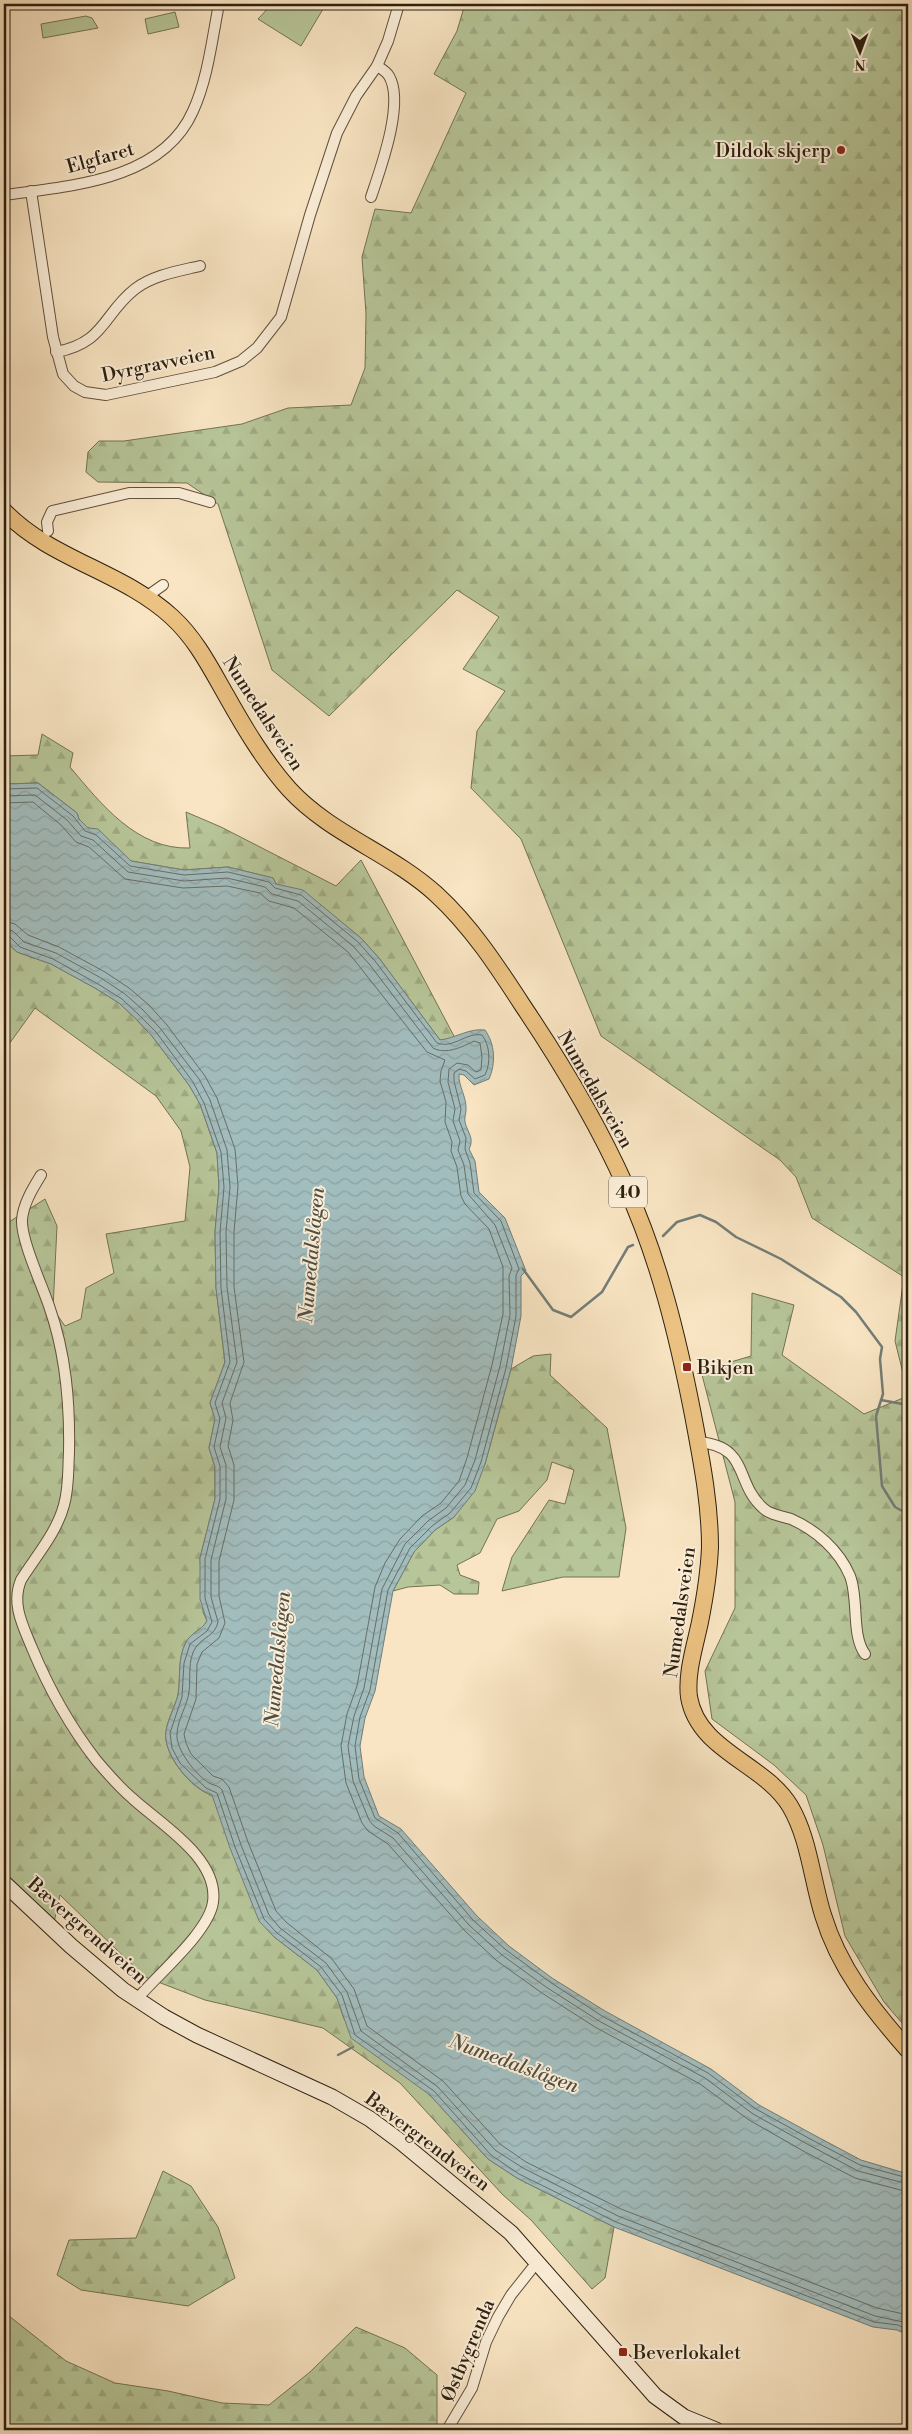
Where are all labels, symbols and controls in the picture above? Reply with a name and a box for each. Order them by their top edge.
north arrow [834,28,884,78]
text: N [855,55,866,73]
street label: Elgfaret [64,137,137,179]
place label: Dildok skjerp [715,139,831,163]
marker: Dildok skjerp [835,144,847,156]
street label: Dyrgravveien [99,340,217,388]
street label: Numedalsveien [217,652,309,775]
street label: Numedalsveien [552,1026,638,1153]
road number: 40 [609,1176,647,1208]
water label: Numedalslågen [294,1186,331,1325]
place label: Bikjen [696,1356,754,1380]
marker: Bikjen [681,1361,693,1373]
street label: Numedalsveien [659,1545,701,1679]
water label: Numedalslågen [260,1590,297,1729]
street label: Bævergrendveien [22,1872,152,1989]
water label: Numedalslågen [444,2029,582,2100]
street label: Bævergrendveien [359,2086,495,2197]
street label: Østbygrenda [436,2295,500,2405]
place label: Beverlokalet [632,2341,741,2365]
marker: Beverlokalet [617,2346,629,2358]

